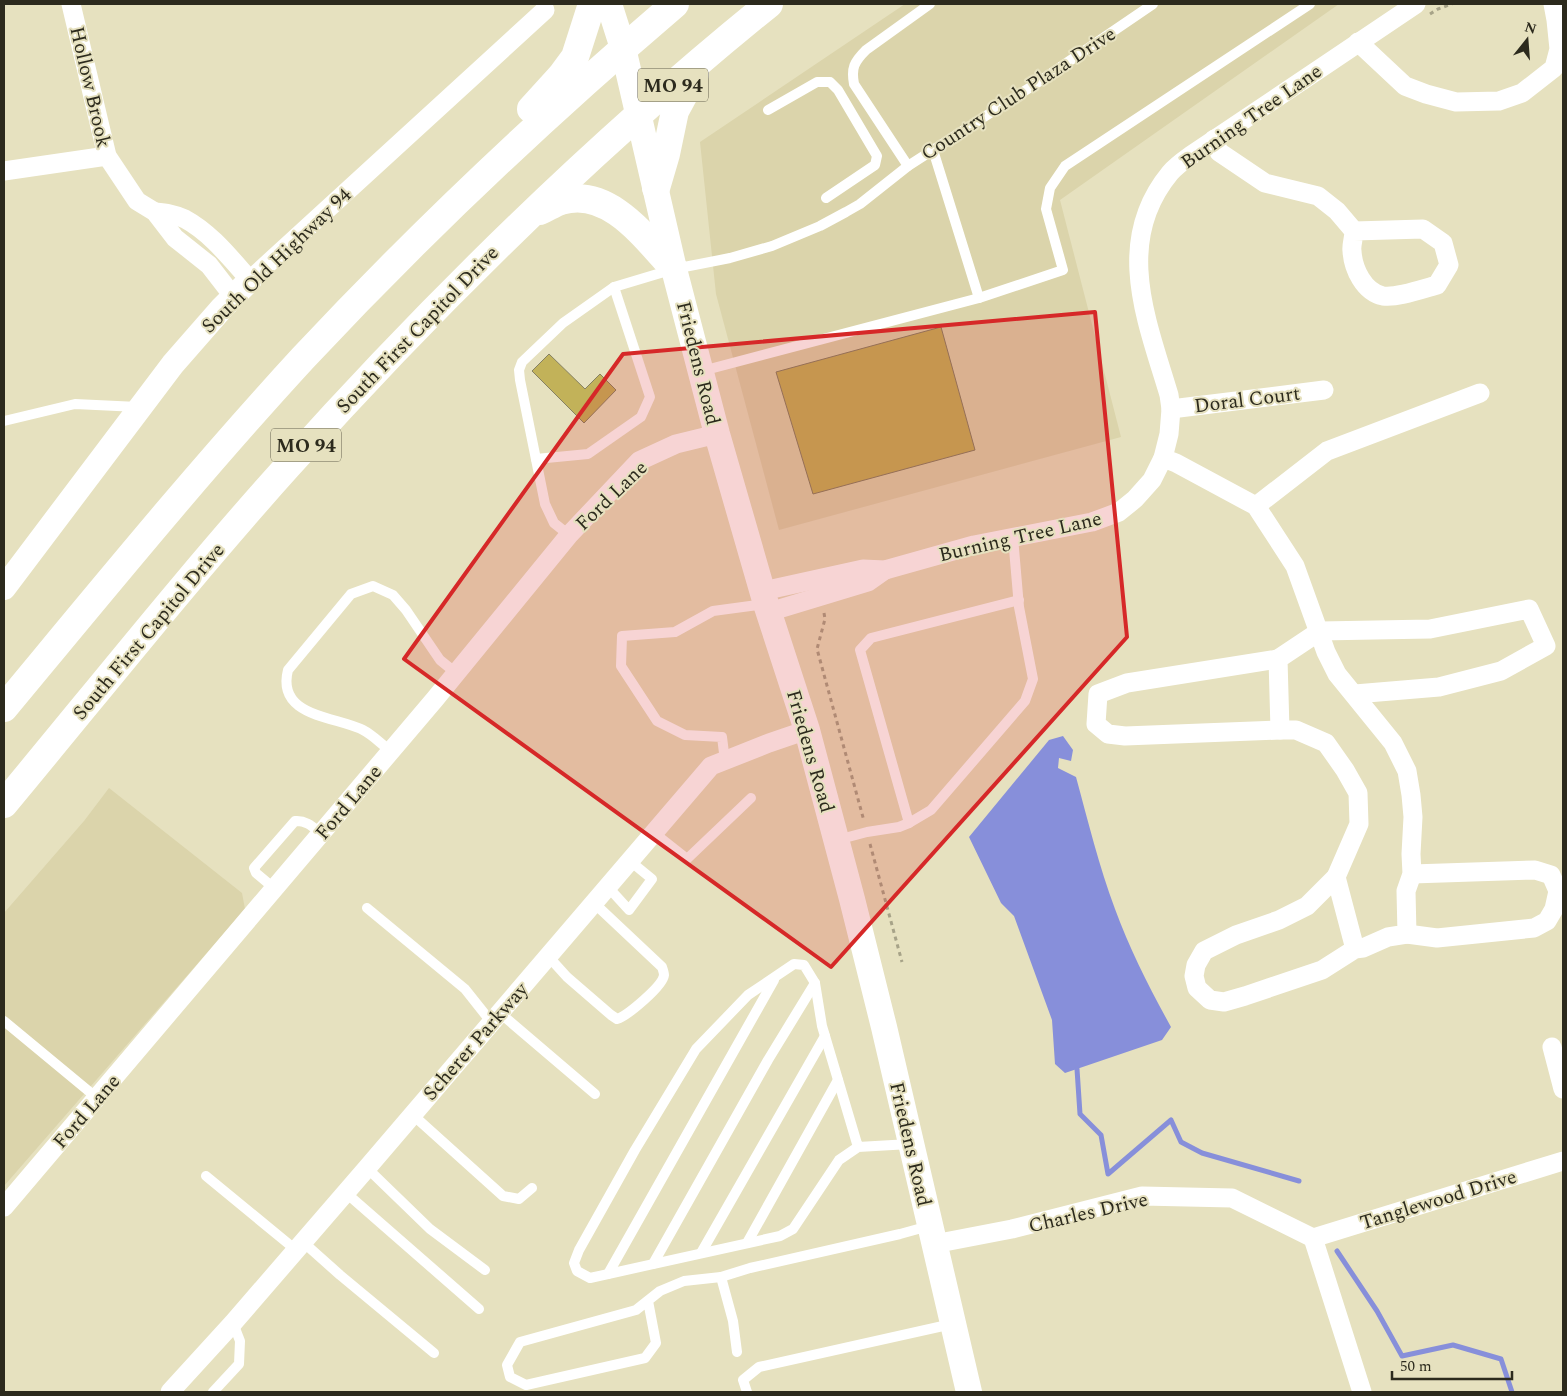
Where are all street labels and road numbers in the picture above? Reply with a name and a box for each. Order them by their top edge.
street label: Country Club Plaza Drive [915,19,1122,168]
street label: Hollow Brook [62,24,119,151]
street label: Burning Tree Lane [1175,57,1328,177]
road number: MO 94 [638,68,708,102]
street label: South Old Highway 94 [195,181,359,341]
street label: South First Capitol Drive [329,239,506,420]
street label: Friedens Road [668,298,728,428]
street label: Doral Court [1192,379,1302,421]
road number: MO 94 [271,428,341,462]
street label: Ford Lane [569,454,655,538]
street label: Burning Tree Lane [936,504,1105,570]
street label: South First Capitol Drive [66,537,232,727]
street label: Friedens Road [778,686,842,816]
street label: Ford Lane [308,758,389,847]
street label: Scherer Parkway [416,975,537,1107]
street label: Ford Lane [46,1068,128,1156]
street label: Friedens Road [881,1079,939,1209]
street label: Tanglewood Drive [1356,1162,1520,1238]
street label: Charles Drive [1025,1185,1151,1241]

